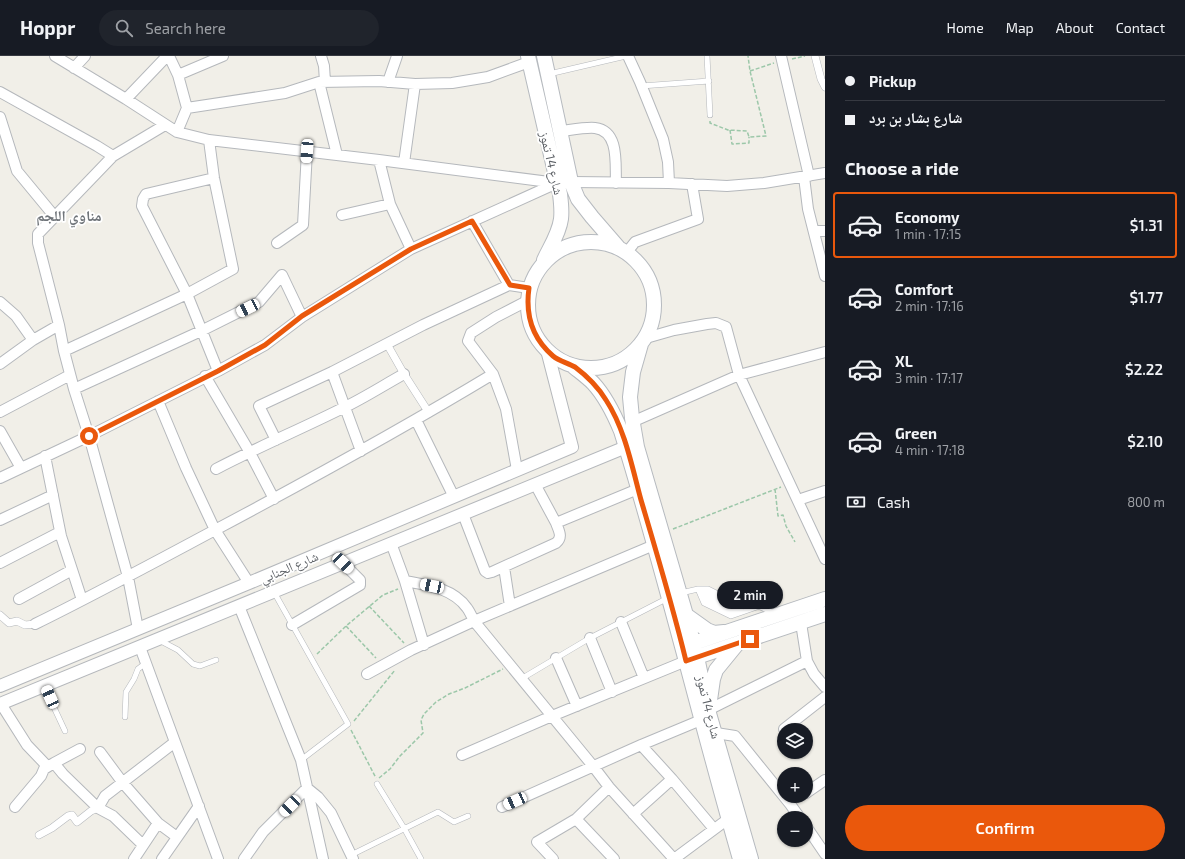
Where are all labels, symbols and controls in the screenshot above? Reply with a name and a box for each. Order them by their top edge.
search box [99,10,379,46]
text: Hoppr [20,16,75,39]
icon: search [113,17,135,39]
text: Search here [145,19,226,37]
text: Home [947,19,984,36]
text: Map [1006,19,1034,36]
text: About [1056,19,1094,36]
text: Contact [1116,19,1165,36]
text: Pickup [869,72,916,90]
text: شارع بشار بن برد [869,108,963,126]
street label: شارع 14 تموز [535,129,567,197]
car [300,139,314,163]
text: Choose a ride [845,157,959,179]
district label: مناوي اللجم [36,206,102,228]
icon: car [847,207,883,243]
text: Economy [895,208,960,226]
text: $1.31 [1130,216,1163,234]
text: 1 min · 17:15 [895,226,961,242]
icon: car [847,279,883,315]
text: Comfort [895,280,953,298]
text: $1.77 [1129,288,1163,306]
car [235,297,261,319]
text: 2 min · 17:16 [895,298,964,314]
icon: car [847,351,883,387]
text: XL [895,352,913,370]
text: $2.22 [1125,360,1163,378]
text: 3 min · 17:17 [895,370,963,386]
icon: car [847,423,883,459]
text: Green [895,424,937,442]
route start [80,427,98,445]
text: $2.10 [1127,432,1163,450]
text: 4 min · 17:18 [895,442,965,458]
icon: cash [845,491,867,513]
text: Cash [877,493,910,511]
text: 800 m [1127,494,1165,510]
street label: شارع الجنابي [257,548,322,589]
car [330,550,356,576]
car [419,578,445,594]
callout: 2 min [717,581,783,609]
text: 2 min [734,587,766,603]
route end [741,630,759,648]
street label: شارع 14 تموز [691,673,725,741]
car [40,684,60,710]
map controls [777,723,813,847]
button: layers [777,723,813,759]
button: + [777,767,813,803]
car [502,791,528,811]
car [277,793,303,819]
button: Confirm [845,805,1165,851]
button: − [777,811,813,847]

